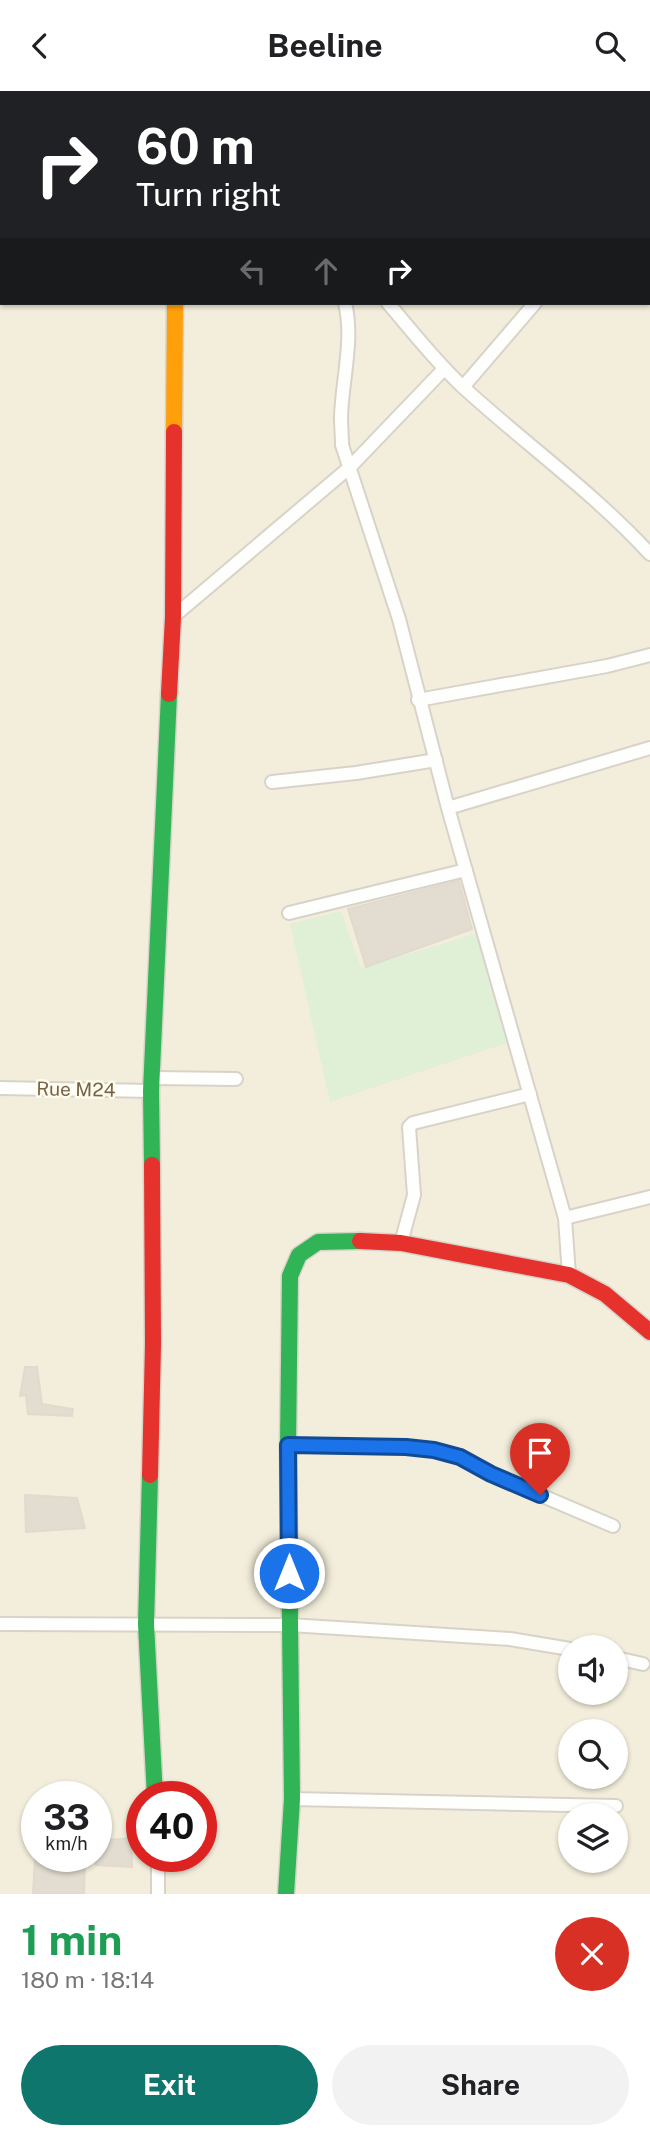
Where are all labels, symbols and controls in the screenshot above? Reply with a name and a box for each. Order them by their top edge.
icon: back [21,27,59,65]
text: Beeline [267,27,383,64]
icon: search [591,27,629,65]
text: 60 m [136,117,255,175]
icon: right [21,119,112,210]
text: Turn right [136,176,281,213]
icon: left [234,252,272,290]
icon: ahead [307,252,345,290]
icon: right [380,252,418,290]
street label: Rue M24 [36,1077,116,1101]
pin [510,1423,570,1495]
icon: arrive [521,1434,559,1472]
position arrow [252,1536,326,1610]
map controls [558,1635,628,1873]
button: sound [558,1635,628,1705]
button: search [558,1719,628,1789]
speed limit sign: 40 [126,1781,217,1872]
text: 33 [43,1797,90,1838]
button: layers [558,1803,628,1873]
text: km/h [45,1833,88,1854]
text: 1 min [21,1915,122,1964]
button: close [555,1917,629,1991]
text: 180 m · 18:14 [21,1966,154,1993]
button: Exit [21,2045,318,2125]
button: Share [332,2045,629,2125]

